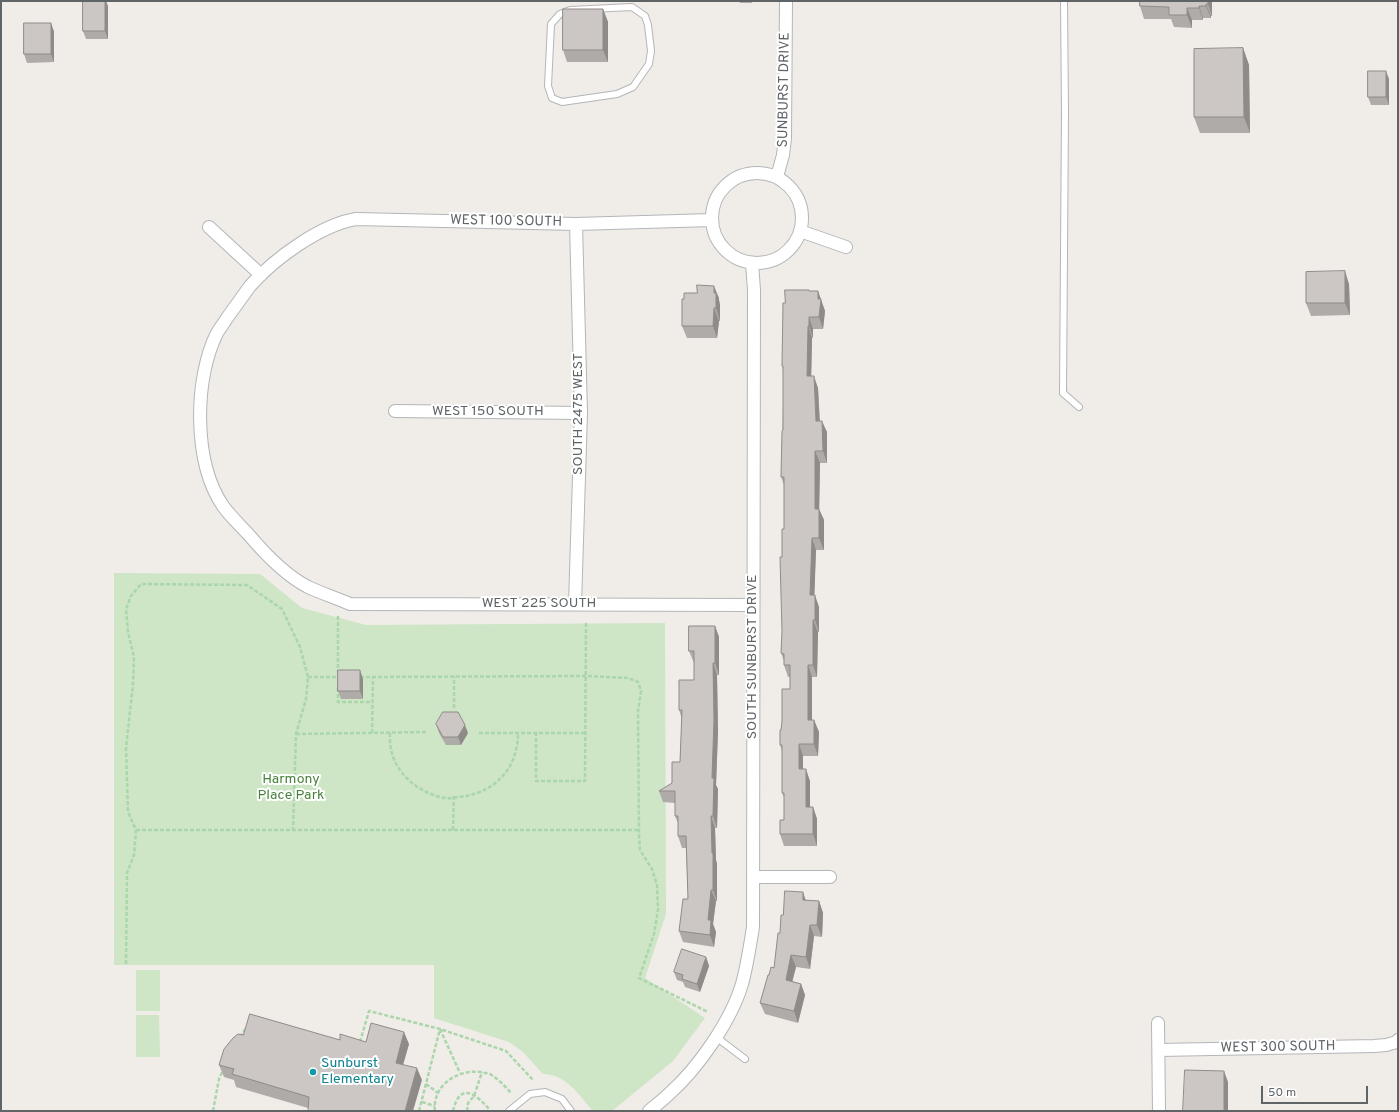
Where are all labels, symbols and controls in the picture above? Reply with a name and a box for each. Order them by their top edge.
street label: SUNBURST DRIVE [776,32,794,148]
street label: WEST 100 SOUTH [450,213,562,231]
street label: SOUTH 2475 WEST [571,353,587,475]
street label: WEST 150 SOUTH [432,404,544,420]
street label: SOUTH SUNBURST DRIVE [745,575,761,739]
street label: WEST 225 SOUTH [482,596,596,612]
park label: Harmony Place Park [258,772,324,804]
street label: WEST 300 SOUTH [1220,1039,1336,1057]
place label: Sunburst Elementary [321,1056,394,1088]
marker: Sunburst Elementary [308,1067,318,1077]
scale bar [1263,1078,1370,1104]
text: 50 m [1268,1085,1296,1101]

